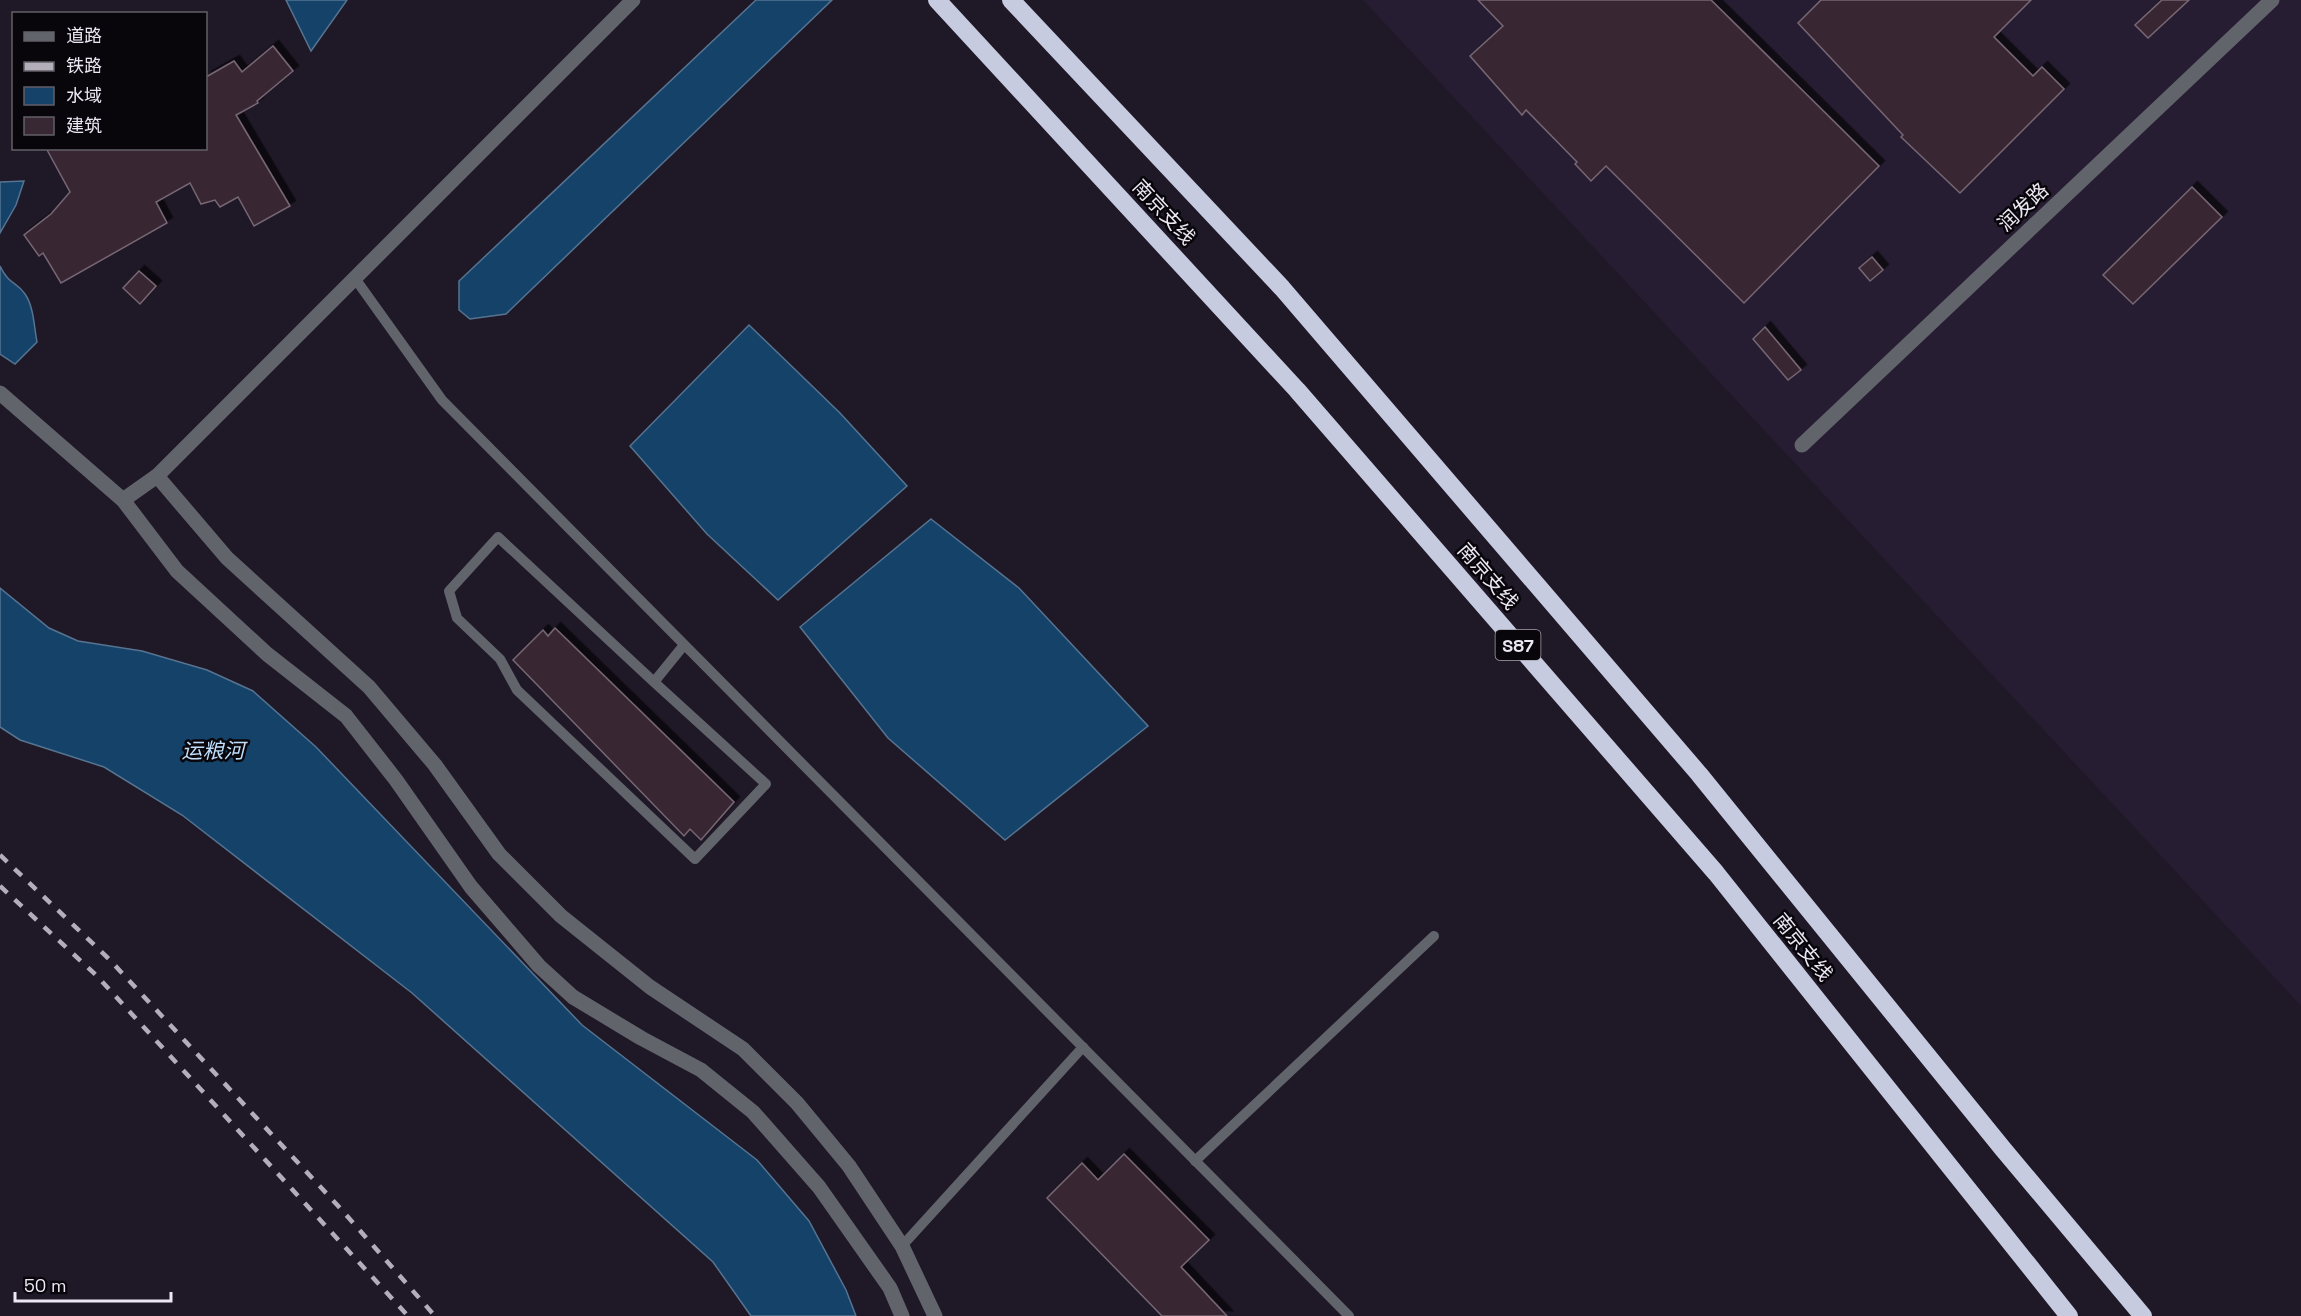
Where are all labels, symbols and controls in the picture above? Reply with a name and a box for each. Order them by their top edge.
legend [12,12,207,150]
text: 道路 [66,24,102,47]
text: 铁路 [66,54,102,77]
text: 水域 [66,84,102,107]
text: 建筑 [66,114,102,137]
street label: 南京支线 [1127,174,1201,250]
street label: 润发路 [1992,177,2054,237]
street label: 南京支线 [1452,537,1524,615]
road number: S87 [1496,630,1540,660]
water label: 运粮河 [182,737,248,764]
street label: 南京支线 [1768,908,1838,986]
scale bar [15,1265,171,1303]
text: 50 m [24,1274,66,1297]

